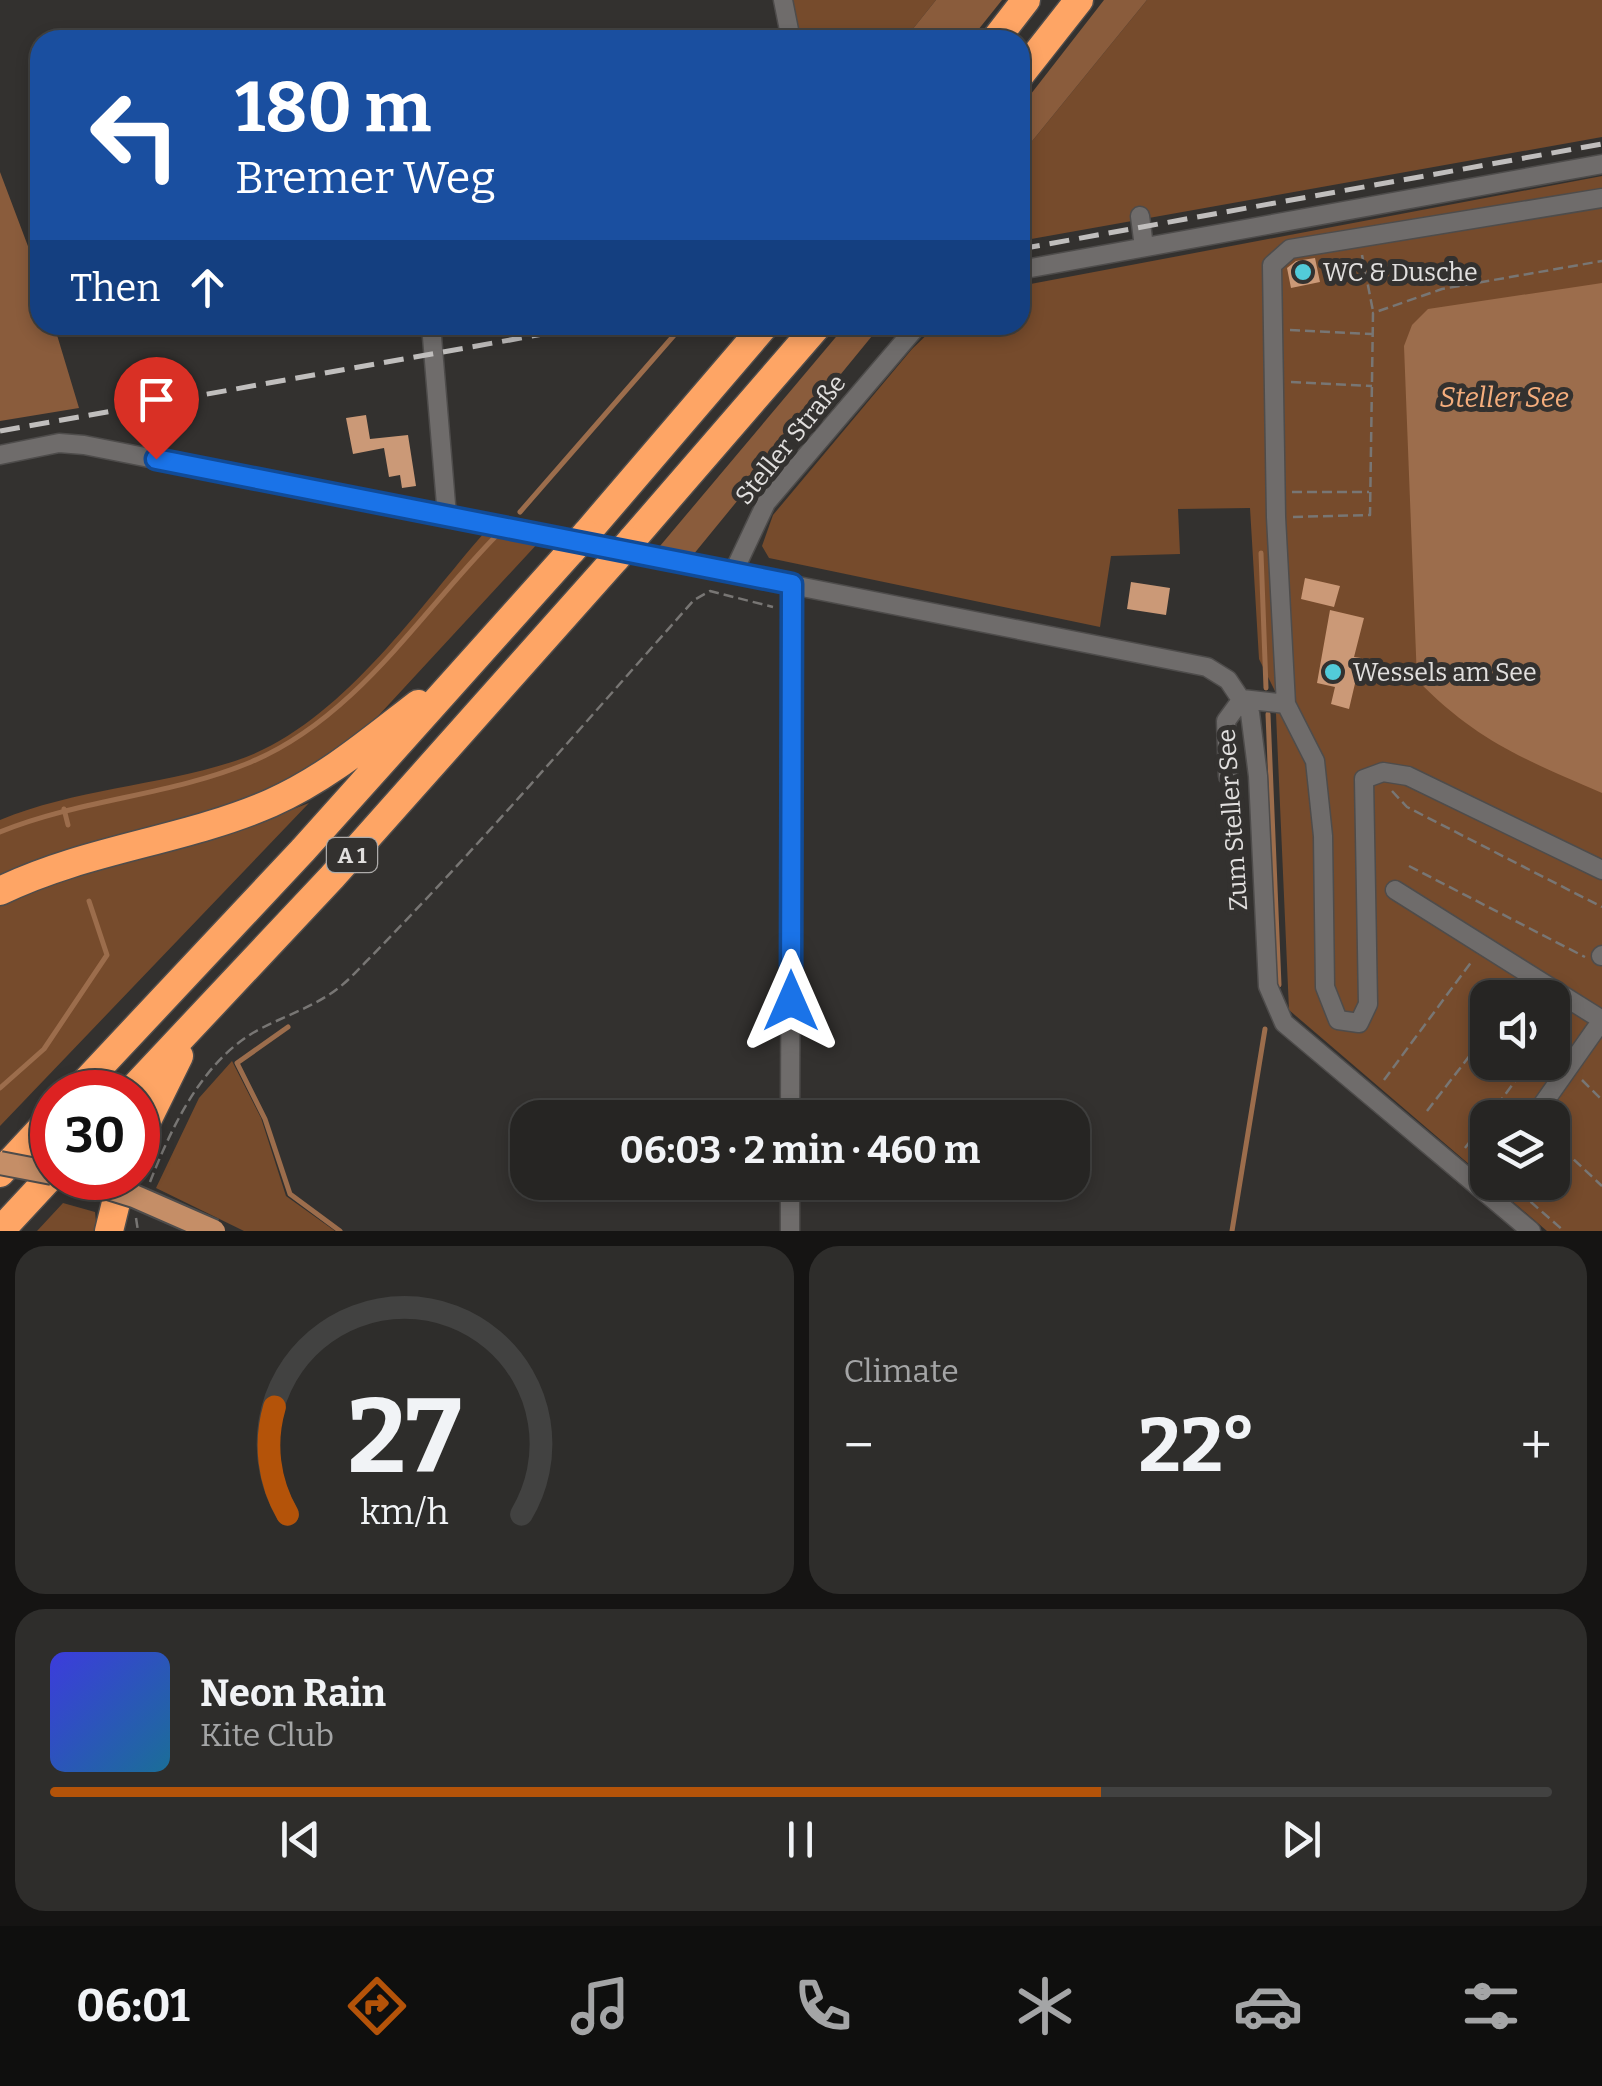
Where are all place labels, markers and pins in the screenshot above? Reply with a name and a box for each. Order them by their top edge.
place label: WC & Dusche [1323,258,1478,288]
marker: WC & Dusche [1292,261,1314,283]
pin [114,357,199,460]
place label: Wessels am See [1353,658,1537,688]
marker: Wessels am See [1322,661,1344,683]

